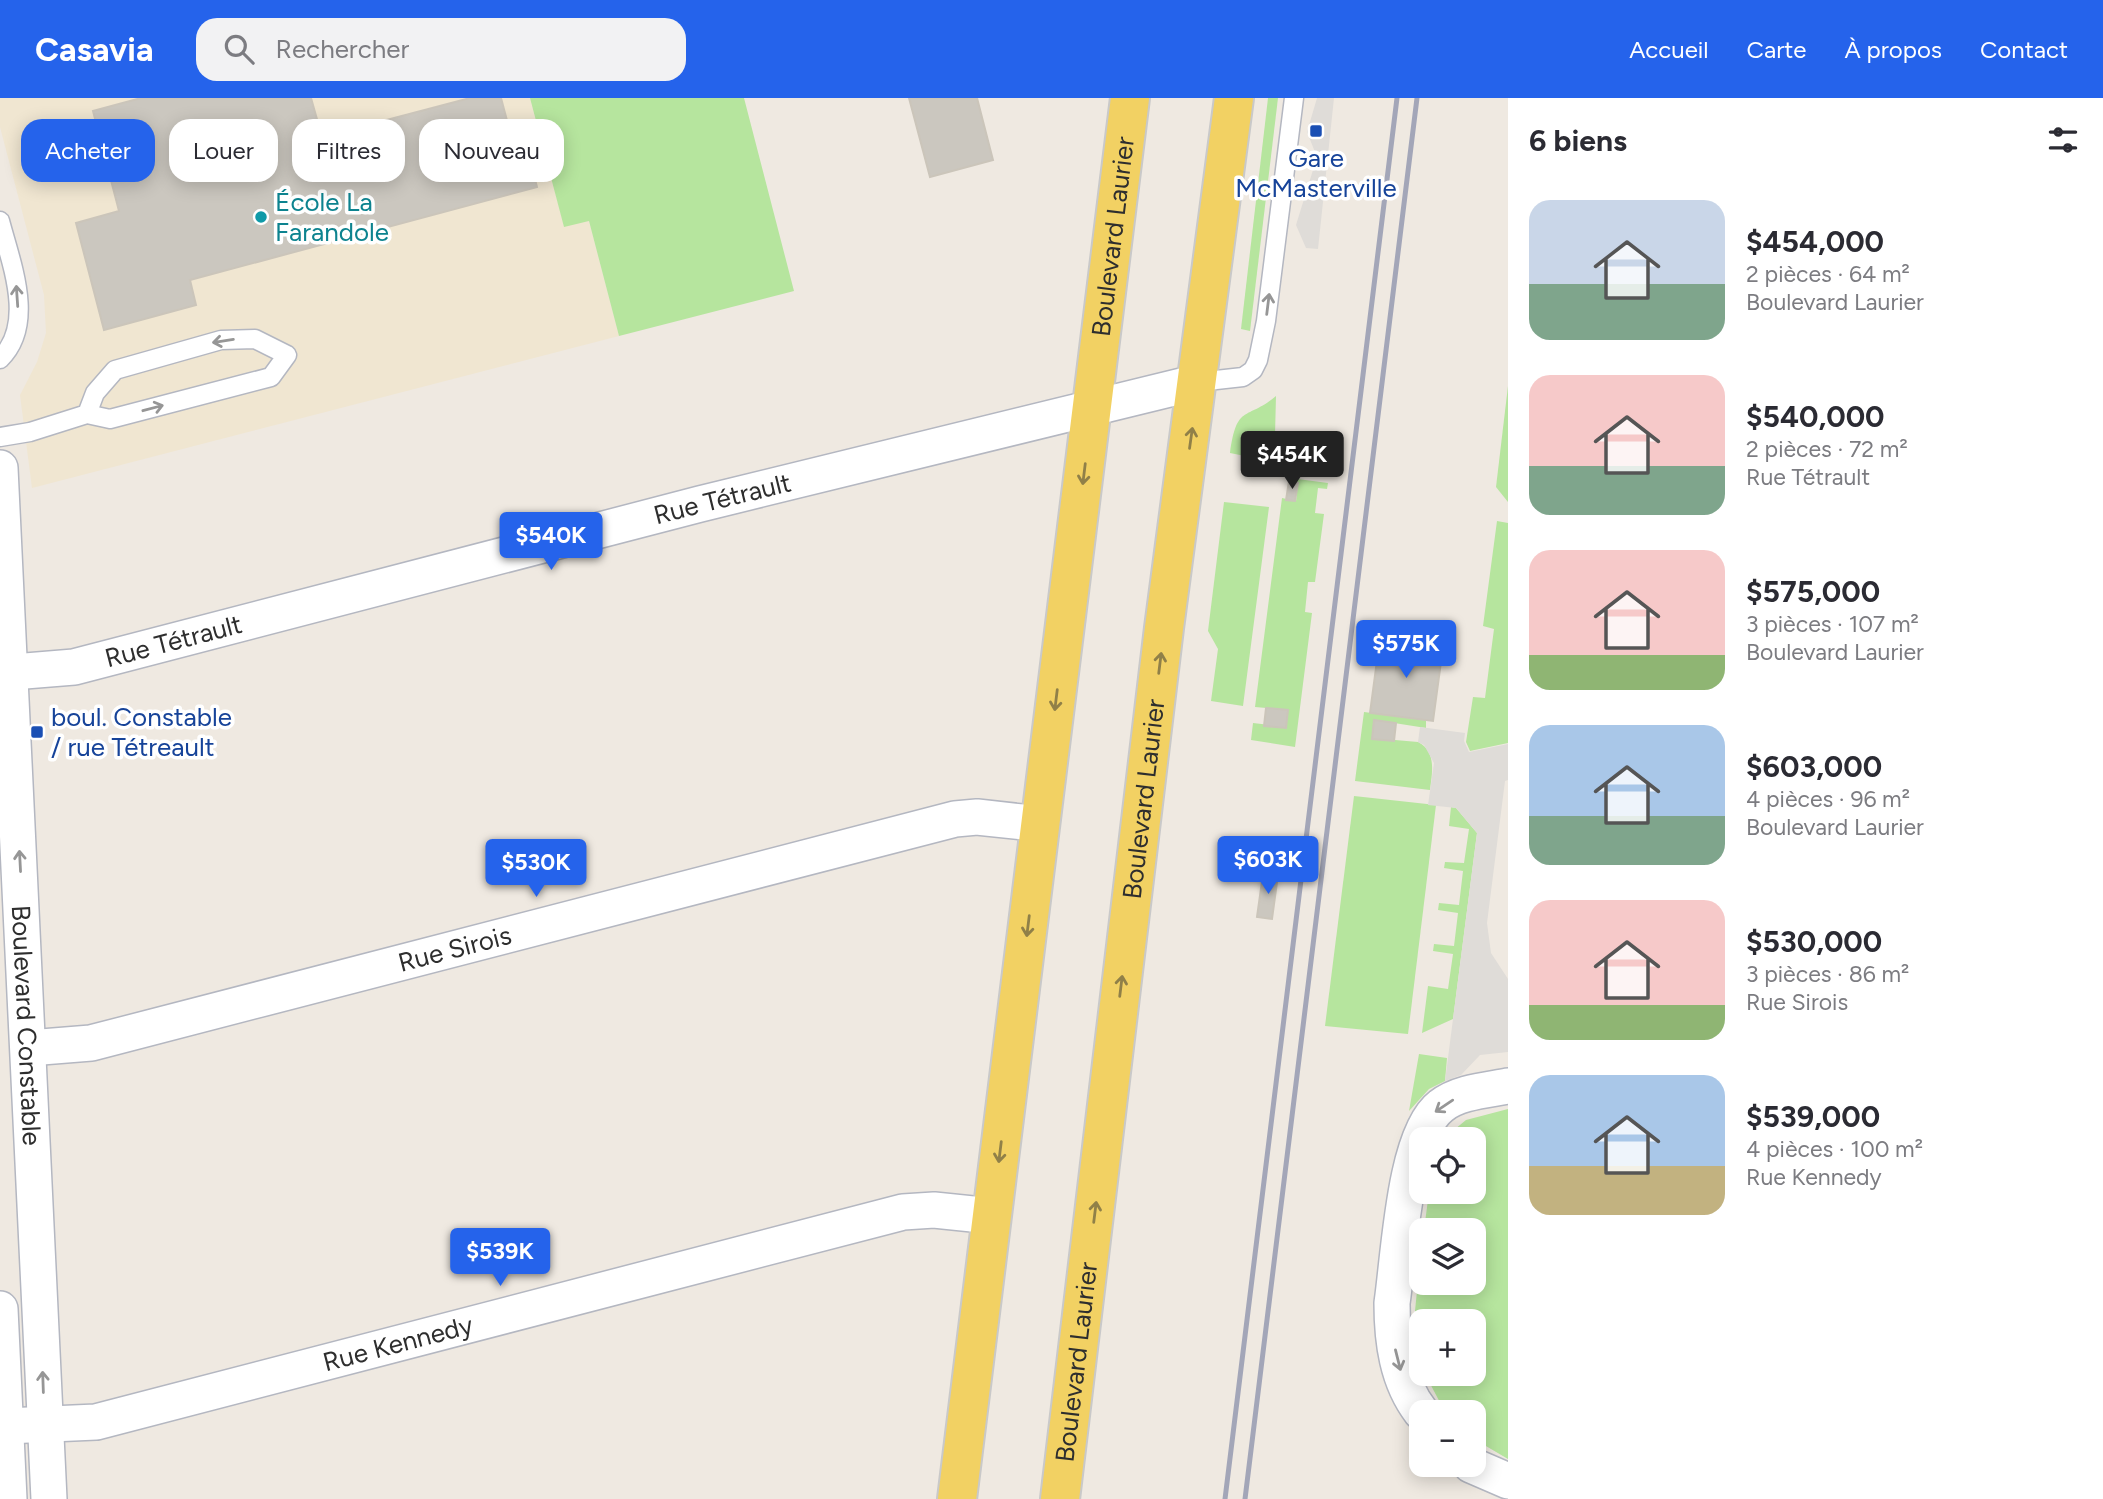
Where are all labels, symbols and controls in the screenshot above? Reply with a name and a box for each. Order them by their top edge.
search box [196,18,686,81]
text: Casavia [35,30,154,69]
icon: search [220,30,258,68]
text: Rechercher [276,33,409,65]
text: Accueil [1629,35,1709,64]
text: Carte [1747,35,1806,64]
text: À propos [1844,35,1942,64]
text: Contact [1980,35,2068,64]
chip: Acheter [21,119,155,182]
chip: Louer [169,119,278,182]
chip: Filtres [292,119,405,182]
chip: Nouveau [419,119,564,182]
icon: filters [2044,121,2082,159]
text: 6 biens [1529,122,1627,159]
marker: Gare McMasterville [1308,123,1324,139]
street label: Boulevard Laurier [1085,135,1141,338]
place label: Gare McMasterville [1235,142,1397,204]
place label: École La Farandole [275,186,389,248]
marker: École La Farandole [253,209,269,225]
text: $454,000 [1746,223,1884,260]
icon: home [1585,228,1669,312]
text: 2 pièces · 64 m² [1746,260,1910,288]
one-way arrow [10,286,23,308]
text: Boulevard Laurier [1746,288,1924,316]
one-way arrow [1262,293,1275,316]
one-way arrow [213,335,235,348]
text: $540,000 [1746,398,1885,435]
one-way arrow [142,400,164,413]
icon: home [1585,403,1669,487]
one-way arrow [1184,427,1197,450]
pin: $454K [1243,432,1341,491]
text: 2 pièces · 72 m² [1746,435,1908,463]
text: $454K [1257,440,1327,468]
one-way arrow [1078,463,1091,485]
text: Rue Tétrault [1746,463,1870,491]
street label: Rue Tétrault [650,466,794,531]
pin: $540K [502,512,600,572]
text: $540K [516,521,586,549]
text: $575,000 [1746,573,1880,610]
icon: home [1585,578,1669,662]
street label: Rue Tétrault [101,608,246,674]
text: 3 pièces · 107 m² [1746,610,1919,638]
pin: $575K [1357,620,1455,680]
text: $575K [1372,629,1440,657]
text: Boulevard Laurier [1746,638,1924,666]
one-way arrow [1153,652,1166,675]
one-way arrow [1050,688,1063,711]
street label: Boulevard Laurier [1116,697,1171,901]
place label: boul. Constable / rue Tétreault [51,701,232,763]
marker: boul. Constable / rue Tétreault [29,724,45,740]
text: $603,000 [1746,748,1882,785]
icon: home [1585,753,1669,837]
text: 4 pièces · 96 m² [1746,785,1910,813]
text: Boulevard Laurier [1746,813,1924,841]
pin: $603K [1219,836,1317,896]
pin: $530K [487,840,585,899]
text: $603K [1233,845,1303,873]
text: $530K [501,848,571,876]
one-way arrow [14,850,27,873]
street label: Boulevard Constable [5,904,48,1146]
one-way arrow [1022,914,1035,937]
street label: Rue Sirois [395,919,515,979]
text: $530,000 [1746,923,1882,960]
icon: home [1585,928,1669,1012]
text: 3 pièces · 86 m² [1746,960,1909,988]
one-way arrow [1115,976,1128,998]
text: Rue Sirois [1746,988,1848,1016]
one-way arrow [1435,1098,1454,1113]
text: $539,000 [1746,1098,1880,1135]
icon: home [1585,1103,1669,1187]
map controls [1409,1127,1486,1477]
button: locate [1409,1127,1486,1204]
text: 4 pièces · 100 m² [1746,1135,1923,1163]
one-way arrow [993,1140,1006,1163]
text: Rue Kennedy [1746,1163,1882,1191]
one-way arrow [1088,1201,1101,1224]
button: layers [1409,1218,1486,1295]
pin: $539K [451,1228,549,1288]
text: $539K [466,1237,534,1265]
street label: Boulevard Laurier [1049,1260,1104,1464]
street label: Rue Kennedy [320,1309,476,1378]
button: + [1409,1309,1486,1386]
one-way arrow [1392,1348,1405,1371]
one-way arrow [37,1371,50,1394]
button: − [1409,1400,1486,1477]

